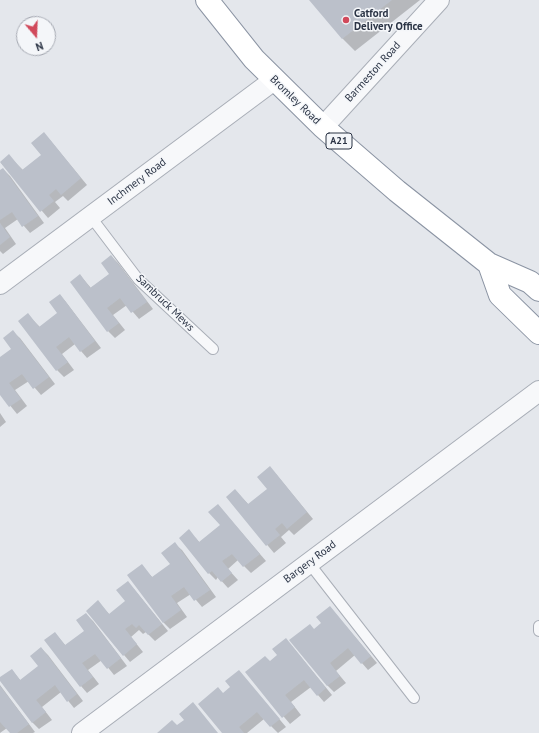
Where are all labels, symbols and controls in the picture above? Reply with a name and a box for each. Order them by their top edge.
place label: Catford Delivery Office [354,7,423,33]
marker: Catford Delivery Office [341,15,351,25]
north arrow [16,16,56,56]
text: N [34,39,45,54]
street label: Barmeston Road [342,39,404,105]
street label: Bromley Road [267,73,323,127]
road number: A21 [326,133,352,149]
street label: Inchmery Road [105,156,169,208]
street label: Sambruck Mews [133,272,197,334]
street label: Bargery Road [281,538,339,586]

